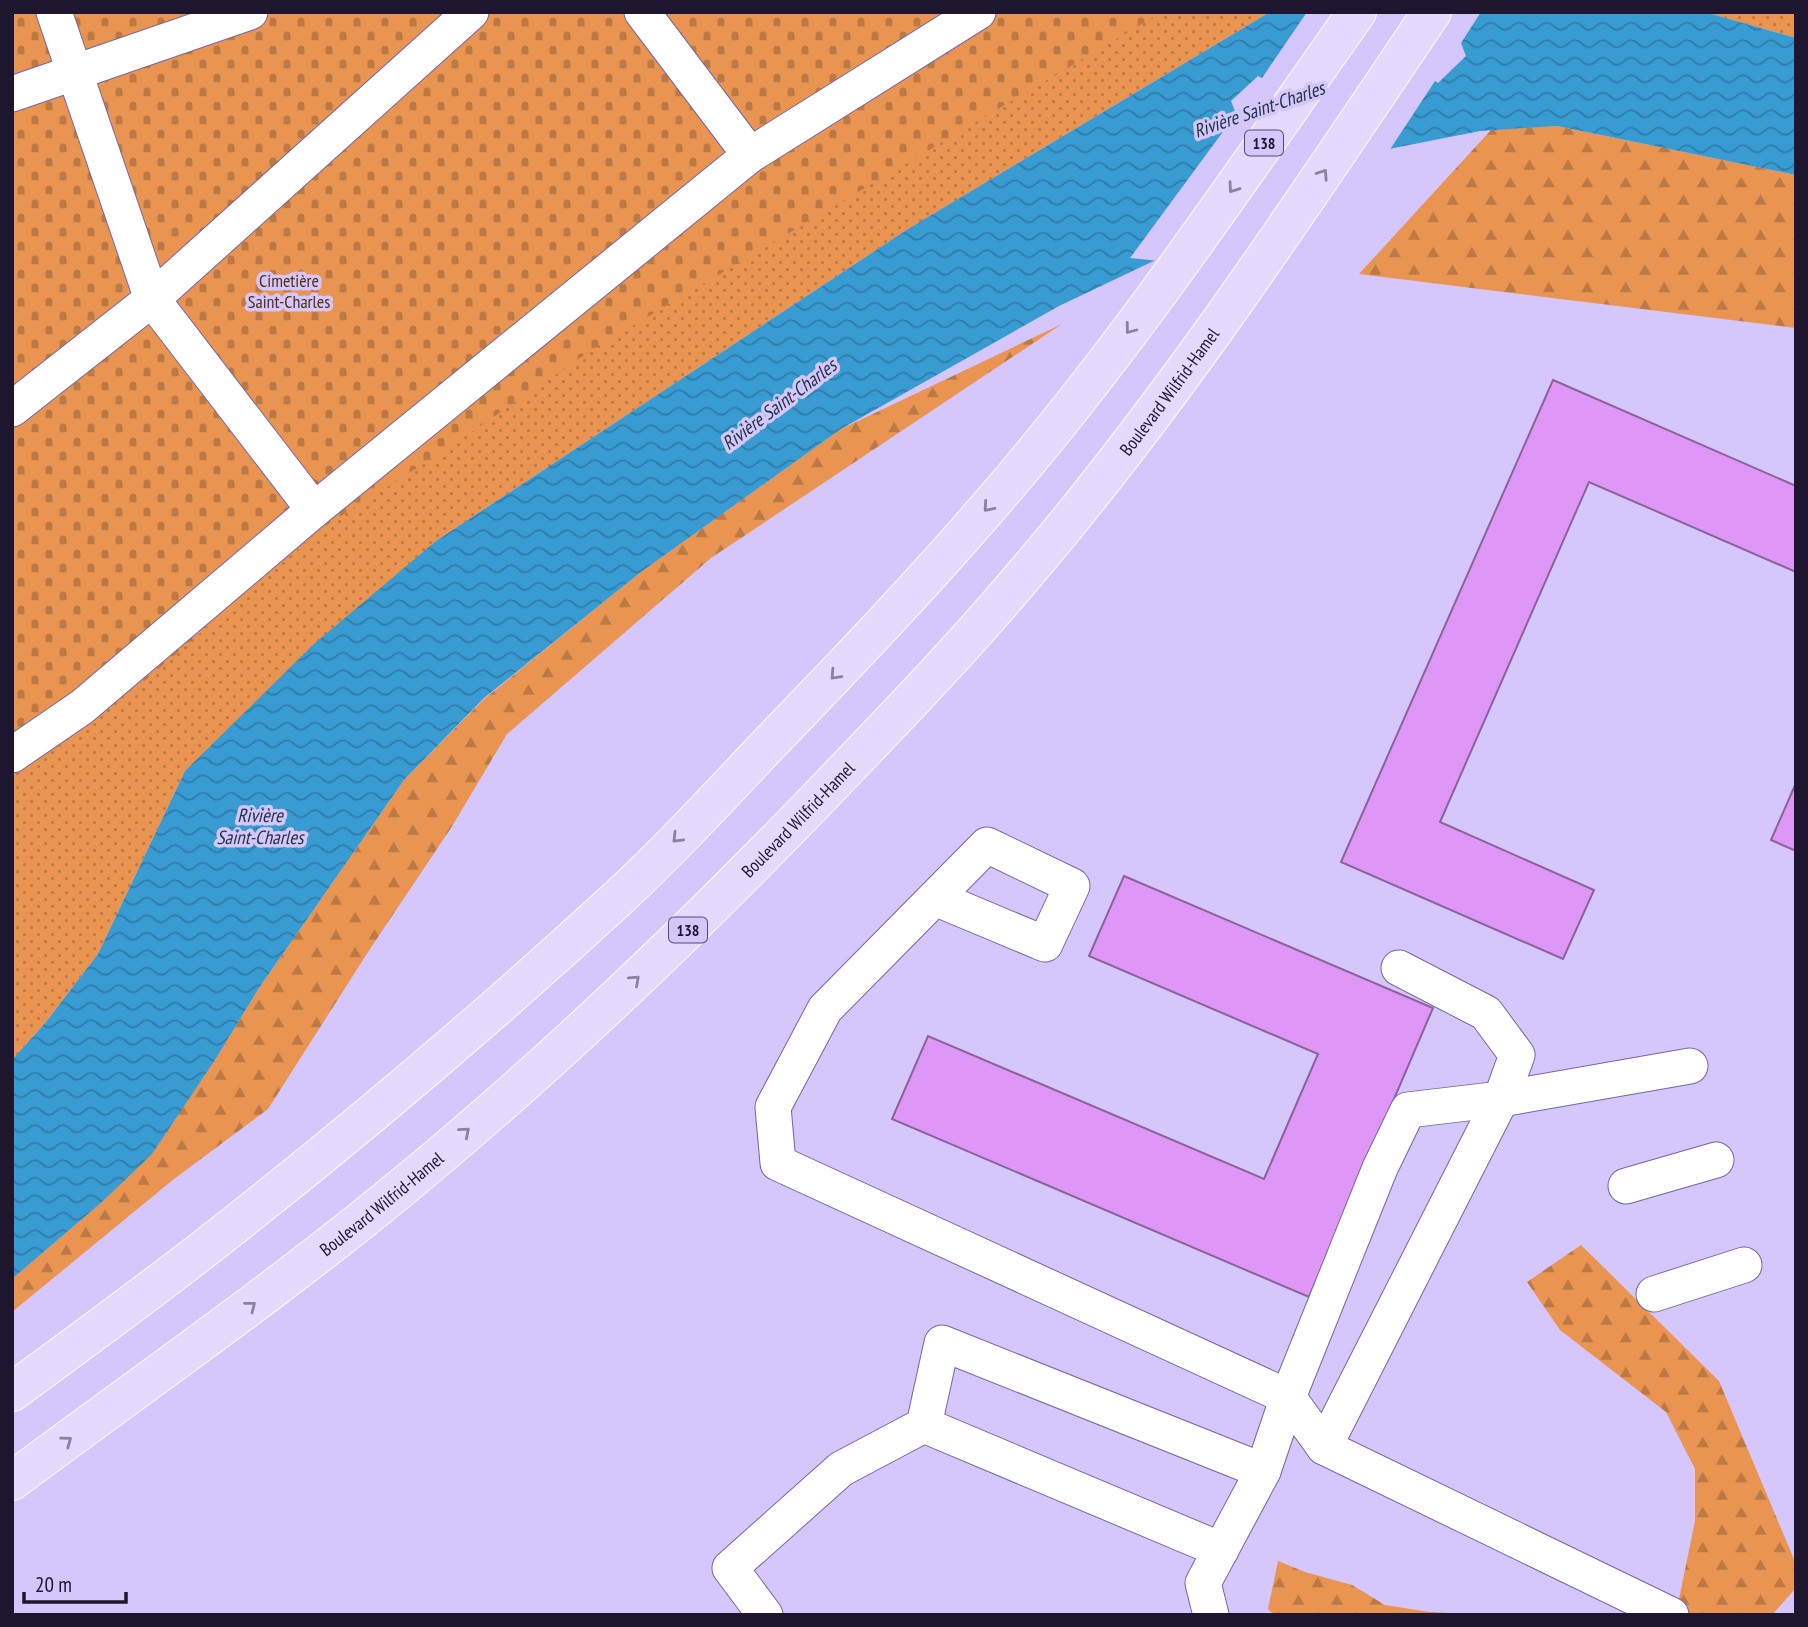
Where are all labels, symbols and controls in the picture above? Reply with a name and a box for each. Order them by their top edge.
water label: Rivière Saint-Charles [1190,75,1329,143]
road number: 138 [1245,130,1283,155]
one-way arrow [1314,168,1327,181]
one-way arrow [1229,180,1241,193]
park label: Cimetière Saint-Charles [248,269,330,313]
one-way arrow [1125,321,1138,333]
street label: Boulevard Wilfrid-Hamel [1114,323,1224,460]
water label: Rivière Saint-Charles [717,352,842,455]
one-way arrow [984,499,996,512]
one-way arrow [831,667,843,680]
street label: Boulevard Wilfrid-Hamel [736,756,860,882]
water label: Rivière Saint-Charles [216,803,305,849]
one-way arrow [672,830,685,843]
road number: 138 [669,918,707,942]
one-way arrow [627,976,640,989]
one-way arrow [457,1128,470,1140]
street label: Boulevard Wilfrid-Hamel [315,1146,449,1261]
one-way arrow [243,1302,255,1315]
one-way arrow [59,1436,72,1449]
scale bar [24,1560,126,1604]
text: 20 m [35,1571,72,1598]

